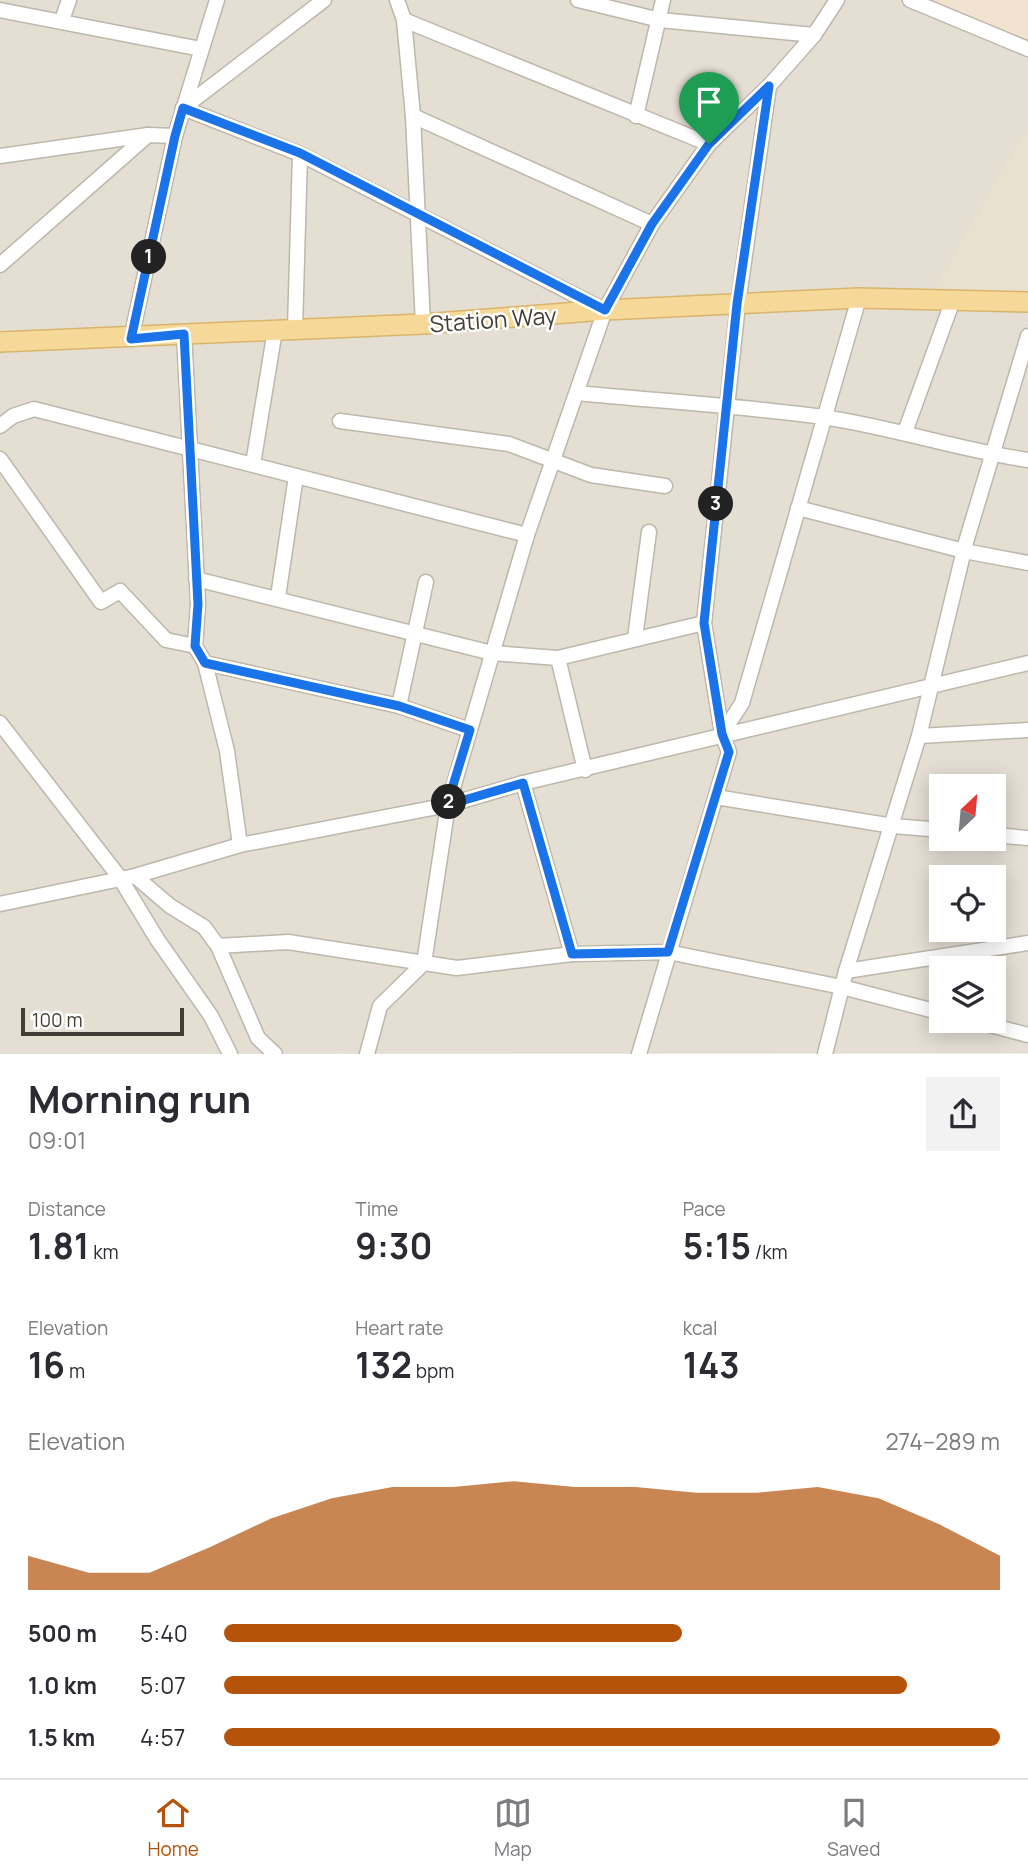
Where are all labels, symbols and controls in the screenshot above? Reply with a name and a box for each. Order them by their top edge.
pin [679,72,739,144]
icon: arrive [690,83,728,121]
pin: 1 [132,240,166,274]
text: 1 [144,243,153,269]
street label: Station Way [428,299,558,339]
pin: 3 [698,486,734,522]
text: 3 [710,490,721,516]
north arrow [929,774,1006,850]
map controls [929,774,1006,1033]
pin: 2 [432,784,466,820]
text: 2 [443,788,454,814]
button: locate [929,865,1006,942]
button: layers [929,956,1006,1033]
scale bar [21,1004,184,1036]
text: 100 m [32,1007,83,1033]
text: Morning run [28,1072,251,1124]
button: share [926,1077,1000,1151]
text: 09:01 [28,1124,86,1156]
text: Distance [28,1196,106,1222]
text: Time [355,1196,398,1222]
text: Pace [683,1196,726,1222]
text: 1.81 [28,1222,89,1270]
text: 9:30 [355,1222,432,1270]
text: 5:15 [683,1222,751,1270]
text: km [89,1239,119,1265]
text: /km [751,1239,788,1265]
text: Elevation [28,1315,108,1341]
text: Heart rate [355,1315,443,1341]
text: kcal [683,1315,717,1341]
text: 16 [28,1341,65,1389]
text: 132 [355,1341,412,1389]
text: 143 [683,1341,740,1389]
text: m [65,1358,85,1384]
text: bpm [412,1358,454,1384]
text: Elevation [28,1425,125,1457]
text: 274–289 m [885,1425,1000,1457]
text: 500 m [28,1617,97,1649]
text: 5:40 [140,1617,188,1649]
text: 1.0 km [28,1669,97,1701]
text: 5:07 [140,1669,186,1701]
text: 1.5 km [28,1721,95,1753]
text: 4:57 [140,1721,185,1753]
tab: Home [148,1794,199,1862]
tab: Map [494,1794,532,1862]
tab: Saved [827,1794,880,1862]

